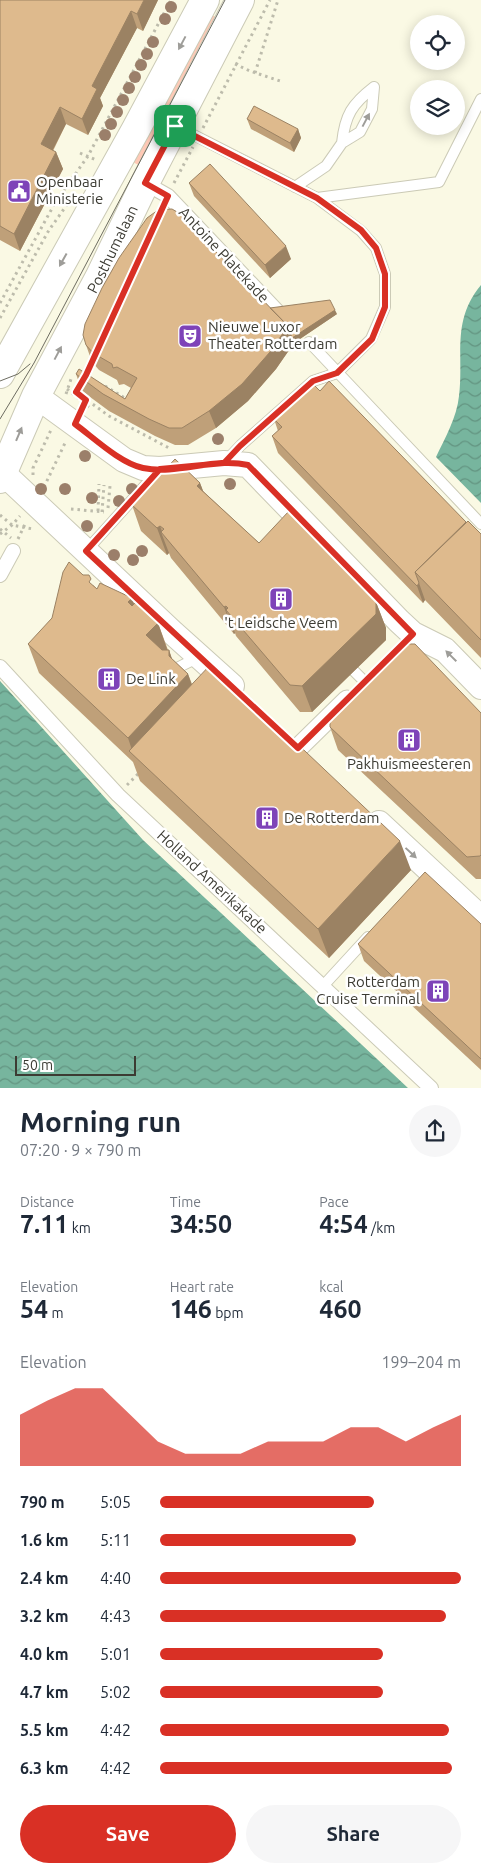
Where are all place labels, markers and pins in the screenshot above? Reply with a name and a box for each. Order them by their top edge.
pin [154,105,196,147]
place label: Openbaar Ministerie [36,173,103,207]
public building icon: Openbaar Ministerie [6,178,32,204]
place label: Nieuwe Luxor Theater Rotterdam [208,318,337,352]
theatre icon: Nieuwe Luxor Theater Rotterdam [177,323,203,349]
building icon: 't Leidsche Veem [268,586,294,612]
place label: 't Leidsche Veem [224,614,338,631]
building icon: De Link [96,666,122,692]
place label: De Link [126,670,176,687]
building icon: Pakhuismeesteren [396,727,422,753]
place label: Pakhuismeesteren [347,755,471,772]
building icon: De Rotterdam [254,805,280,831]
place label: De Rotterdam [284,809,380,826]
place label: Rotterdam Cruise Terminal [316,973,420,1007]
building icon: Rotterdam Cruise Terminal [425,978,451,1004]

